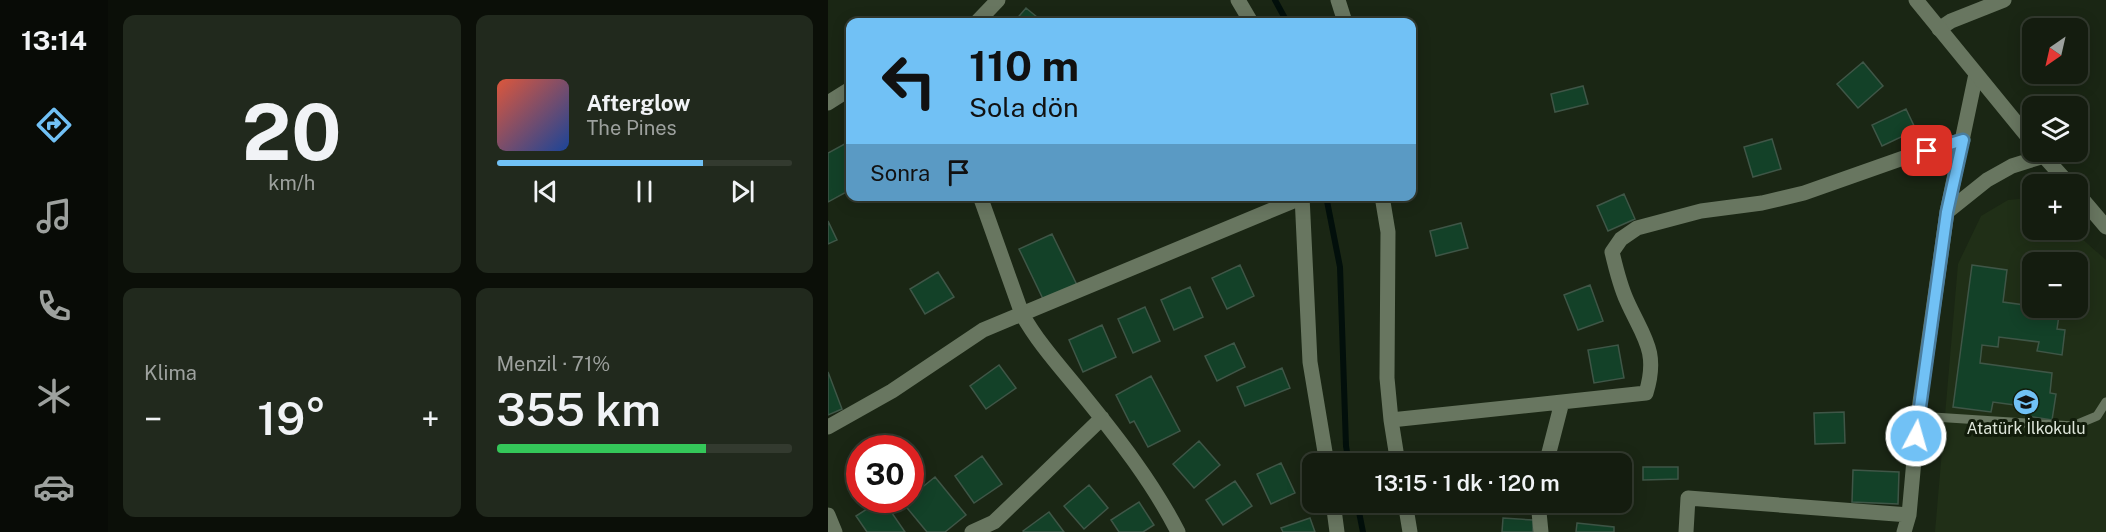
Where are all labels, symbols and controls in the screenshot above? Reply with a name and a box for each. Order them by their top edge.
north arrow [2022,18,2088,84]
map controls [2022,18,2088,318]
text: 13:14 [21,24,87,56]
text: 110 m [969,41,1079,90]
icon: left [870,42,948,120]
text: 20 [242,86,342,178]
text: Afterglow [587,90,690,116]
text: Sola dön [969,91,1079,123]
button: layers [2022,96,2088,162]
icon: directions [33,104,75,146]
text: The Pines [587,116,677,140]
pin [1901,125,1952,176]
icon: arrive [1910,134,1943,167]
icon: arrive [942,156,975,189]
text: Sonra [870,160,930,186]
text: km/h [268,171,315,195]
button: + [2022,174,2088,240]
icon: previous [529,175,562,208]
icon: pause [628,175,661,208]
icon: next [726,175,759,208]
icon: music [33,195,75,237]
button: − [2022,252,2088,318]
icon: phone [33,285,75,327]
text: Menzil · 71% [497,352,610,376]
text: Klima [144,361,197,385]
icon: climate [33,375,75,417]
text: 355 km [497,383,661,436]
school or university icon: Atatürk İlkokulu [2011,387,2041,417]
text: 19° [257,392,326,445]
text: − [144,400,162,438]
text: + [421,400,440,438]
position arrow [1884,404,1948,468]
place label: Atatürk İlkokulu [1967,418,2085,438]
speed limit sign: 30 [846,435,924,513]
icon: car [33,466,75,508]
text: 13:15 · 1 dk · 120 m [1374,470,1560,496]

